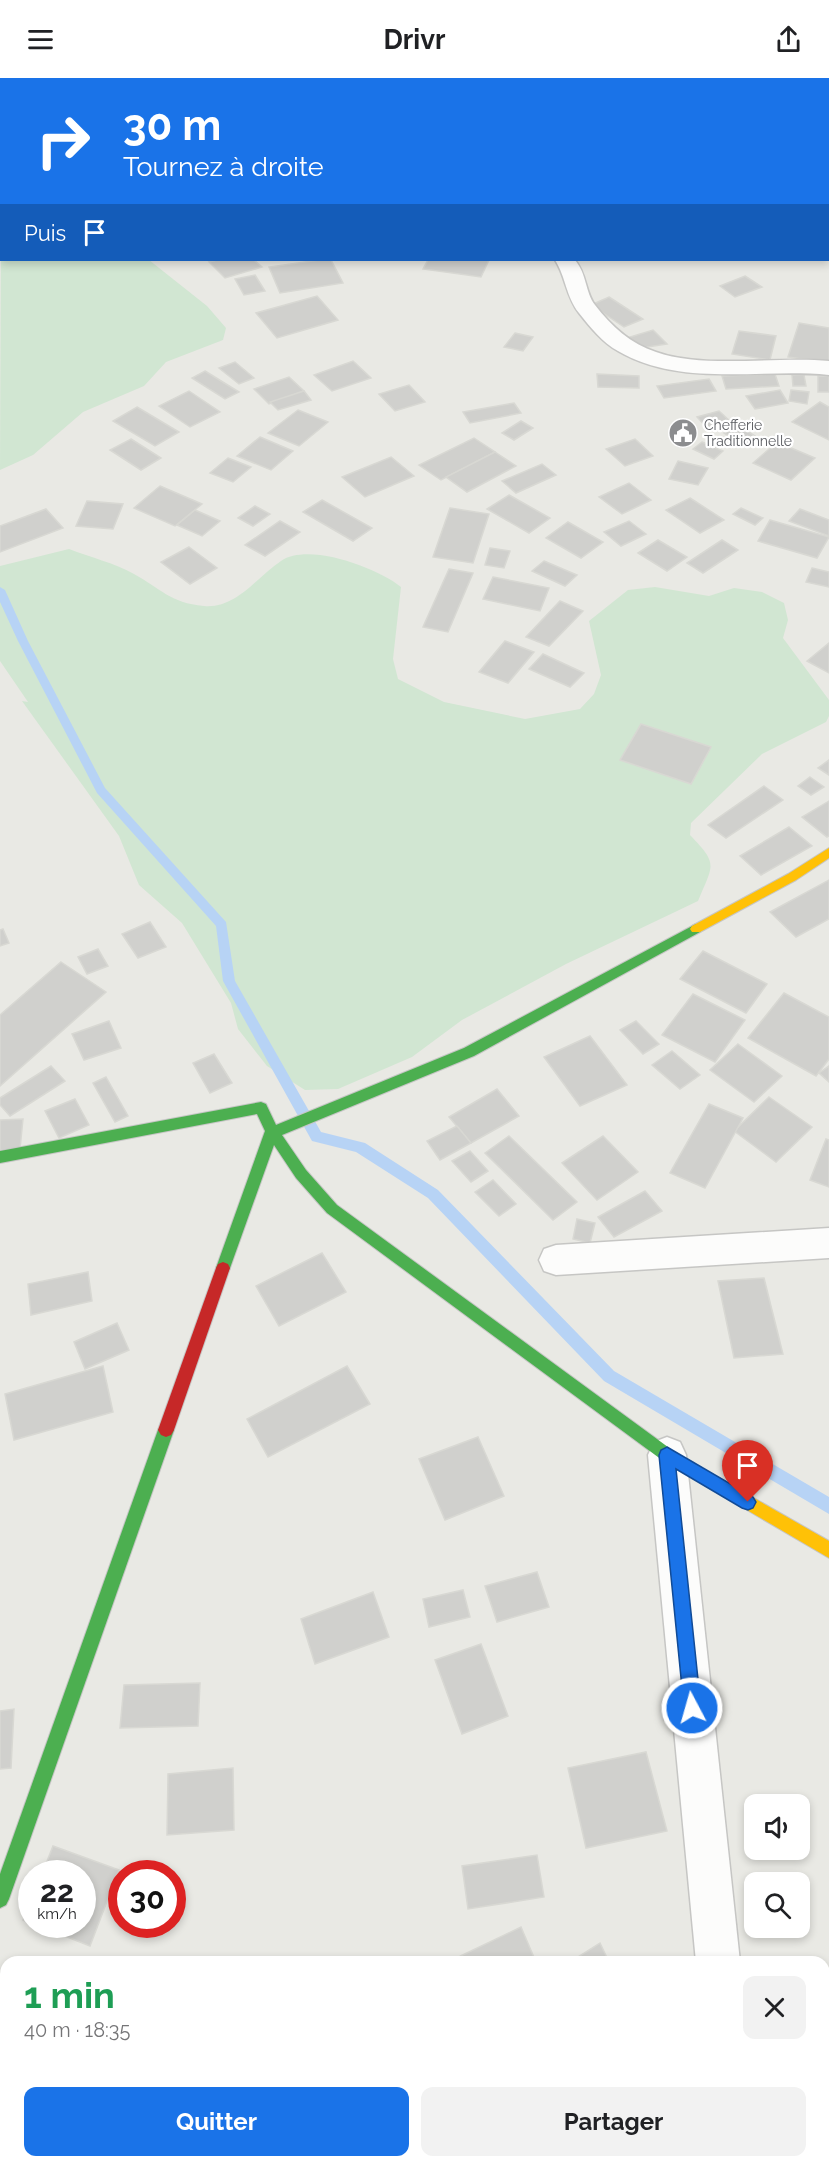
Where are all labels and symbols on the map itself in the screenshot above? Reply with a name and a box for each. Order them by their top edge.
public building icon: Chefferie Traditionnelle [667,417,699,449]
place label: Chefferie Traditionnelle [704,417,792,449]
pin [722,1440,773,1502]
position arrow [660,1676,724,1740]
speed limit sign: 30 [108,1860,186,1938]

